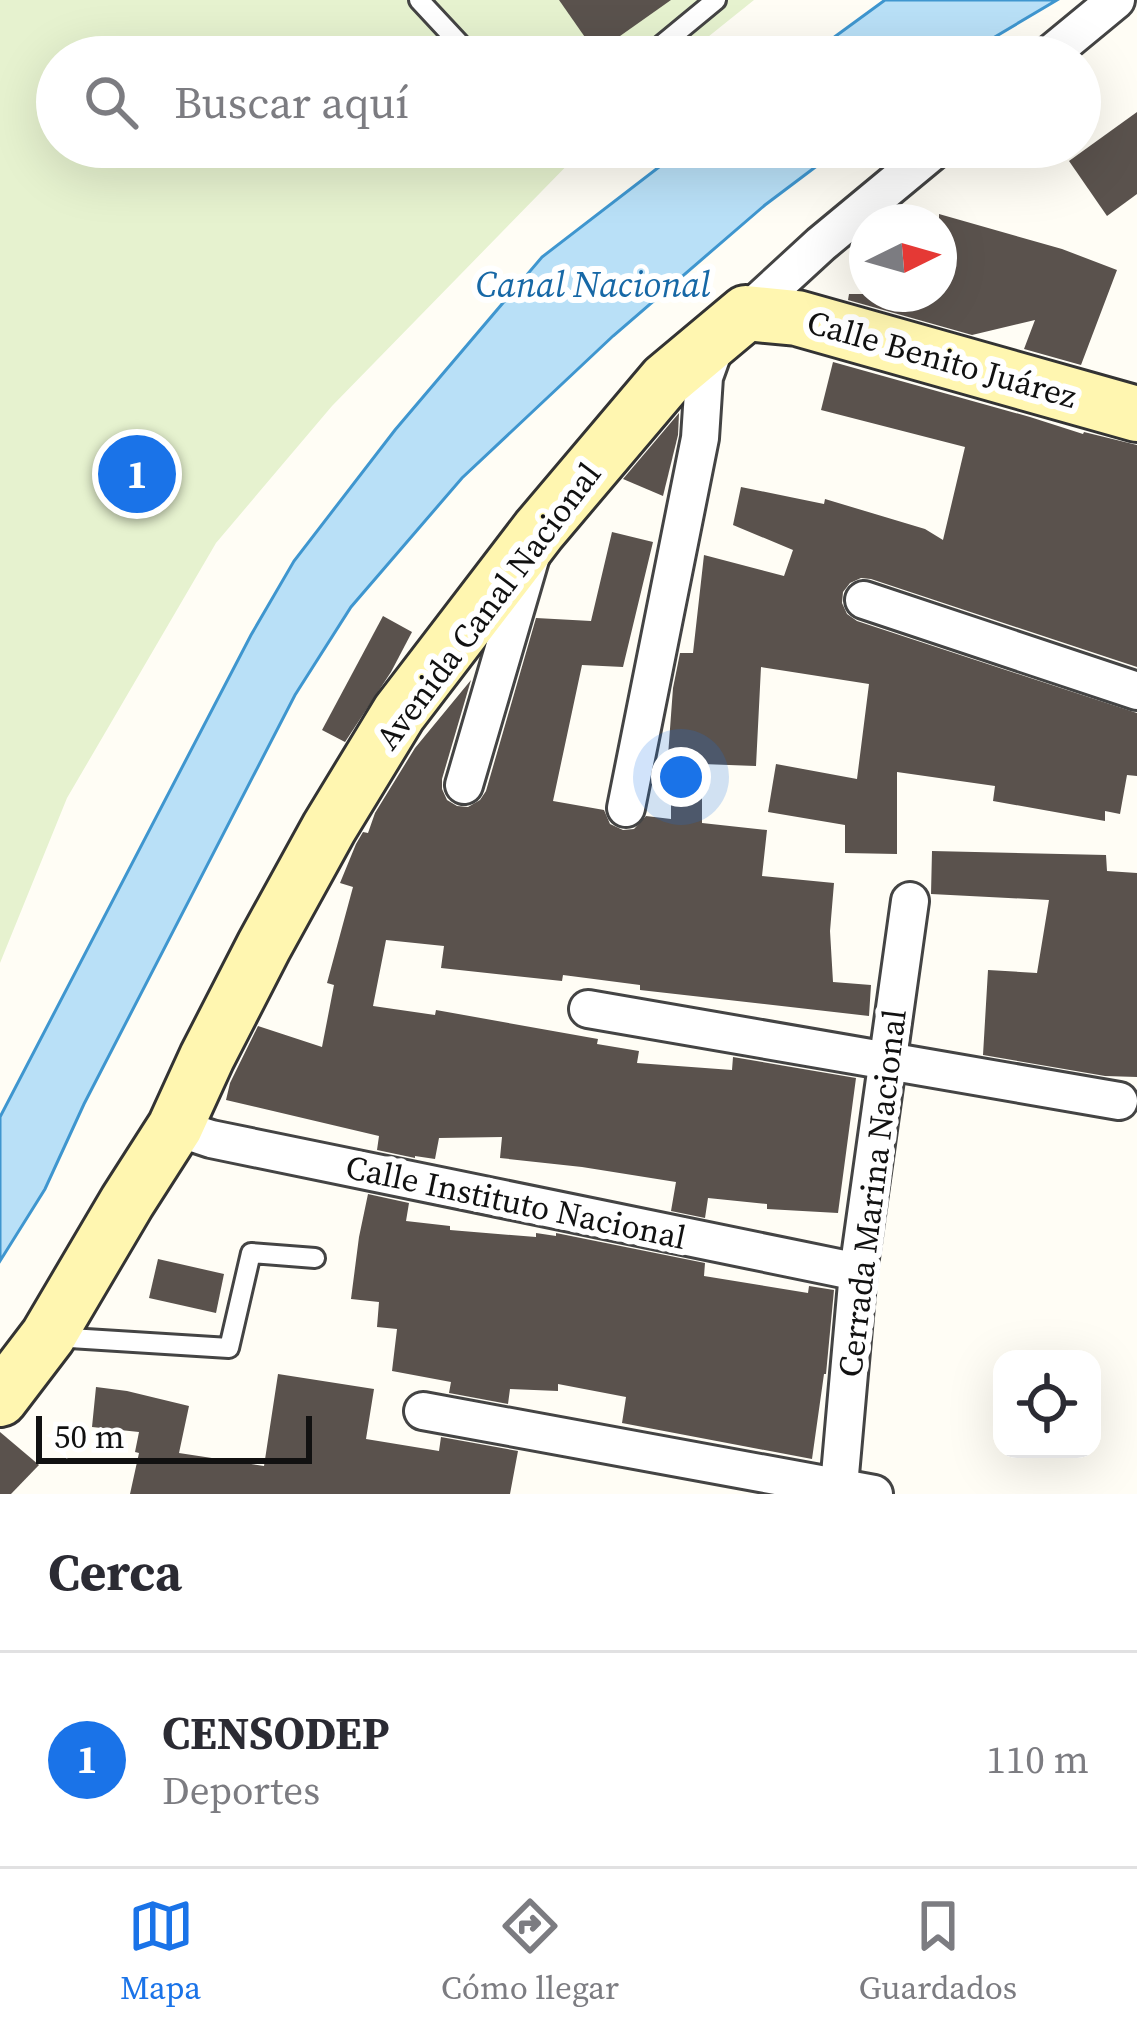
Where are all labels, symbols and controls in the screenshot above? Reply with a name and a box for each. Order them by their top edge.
search box [36,36,1101,168]
icon: search [78,69,144,135]
text: Buscar aquí [174,71,409,133]
north arrow [849,204,957,312]
water label: Canal Nacional [476,260,710,309]
street label: Calle Benito Juárez [802,299,1082,419]
pin: 1 [98,429,176,519]
street label: Avenida Canal Nacional [365,453,611,759]
your location [651,747,711,807]
street label: Cerrada Marina Nacional [827,1006,917,1379]
street label: Calle Instituto Nacional [342,1144,690,1260]
map controls [993,1350,1101,1458]
button: locate [993,1350,1101,1458]
scale bar [36,1410,312,1463]
text: 50 m [54,1414,124,1459]
text: Cerca [48,1537,182,1607]
text: CENSODEP [162,1702,389,1764]
text: 1 [76,1733,98,1786]
text: 110 m [986,1733,1089,1786]
text: Deportes [162,1764,320,1817]
tab: Mapa [120,1893,201,2010]
tab: Cómo llegar [441,1893,619,2010]
tab: Guardados [859,1893,1017,2010]

